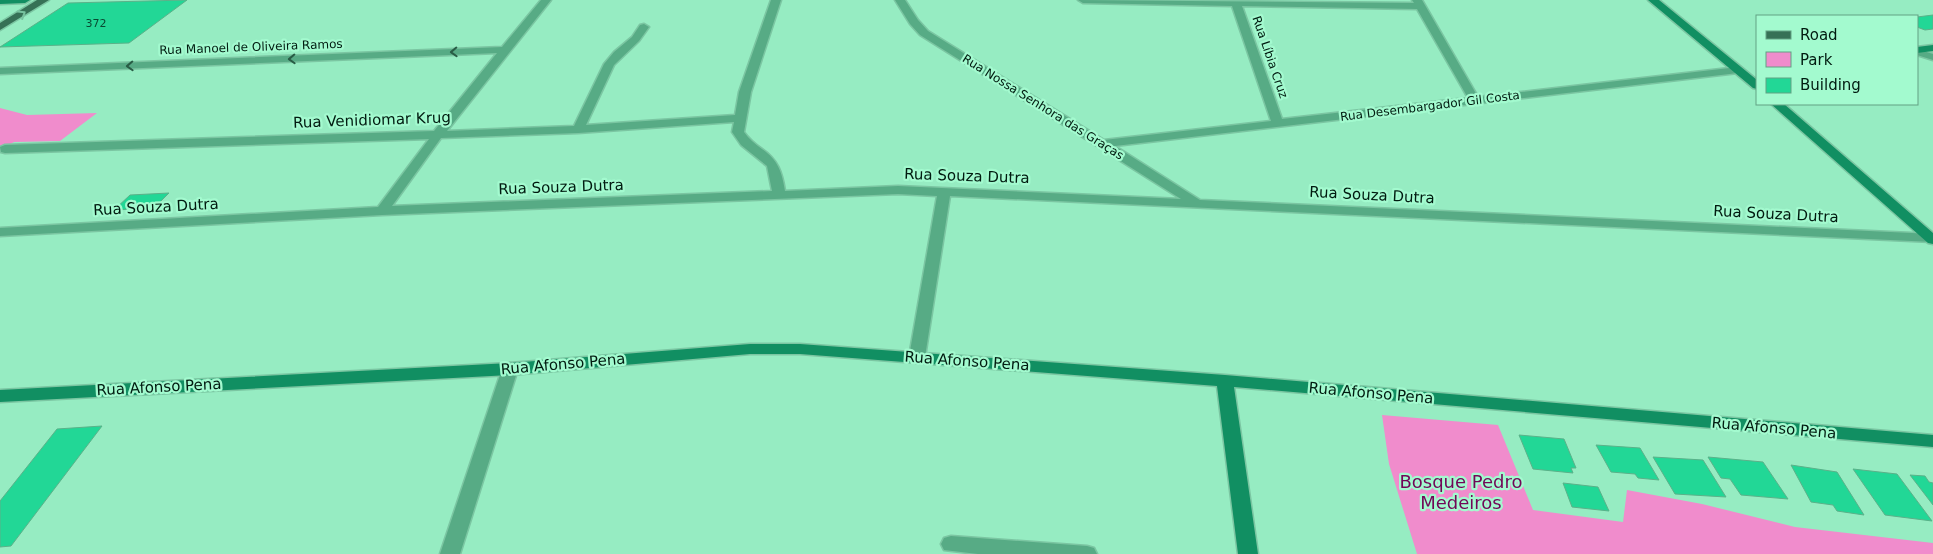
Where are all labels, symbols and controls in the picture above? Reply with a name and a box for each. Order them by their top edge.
one-way arrow [17,11,26,20]
street label: Rua Líbia Cruz [1249,14,1291,100]
legend [1756,15,1918,105]
house number: 372 [86,17,107,30]
text: Road [1800,26,1838,44]
street label: Rua Manoel de Oliveira Ramos [159,37,343,57]
one-way arrow [450,47,458,58]
text: Park [1800,51,1833,69]
street label: Rua Nossa Senhora das Graças [960,52,1126,162]
one-way arrow [288,54,296,64]
one-way arrow [125,60,133,71]
text: Building [1800,76,1861,94]
street label: Rua Desembargador Gil Costa [1339,88,1521,124]
street label: Rua Venidiomar Krug [293,108,451,132]
street label: Rua Souza Dutra [904,165,1030,187]
street label: Rua Souza Dutra [498,176,624,198]
street label: Rua Souza Dutra [1309,183,1435,207]
street label: Rua Souza Dutra [93,195,219,219]
street label: Rua Souza Dutra [1713,202,1839,226]
street label: Rua Afonso Pena [904,348,1030,374]
street label: Rua Afonso Pena [500,350,626,378]
street label: Rua Afonso Pena [96,375,222,399]
street label: Rua Afonso Pena [1308,379,1434,407]
street label: Rua Afonso Pena [1711,414,1837,442]
park label: Bosque Pedro Medeiros [1399,471,1523,513]

